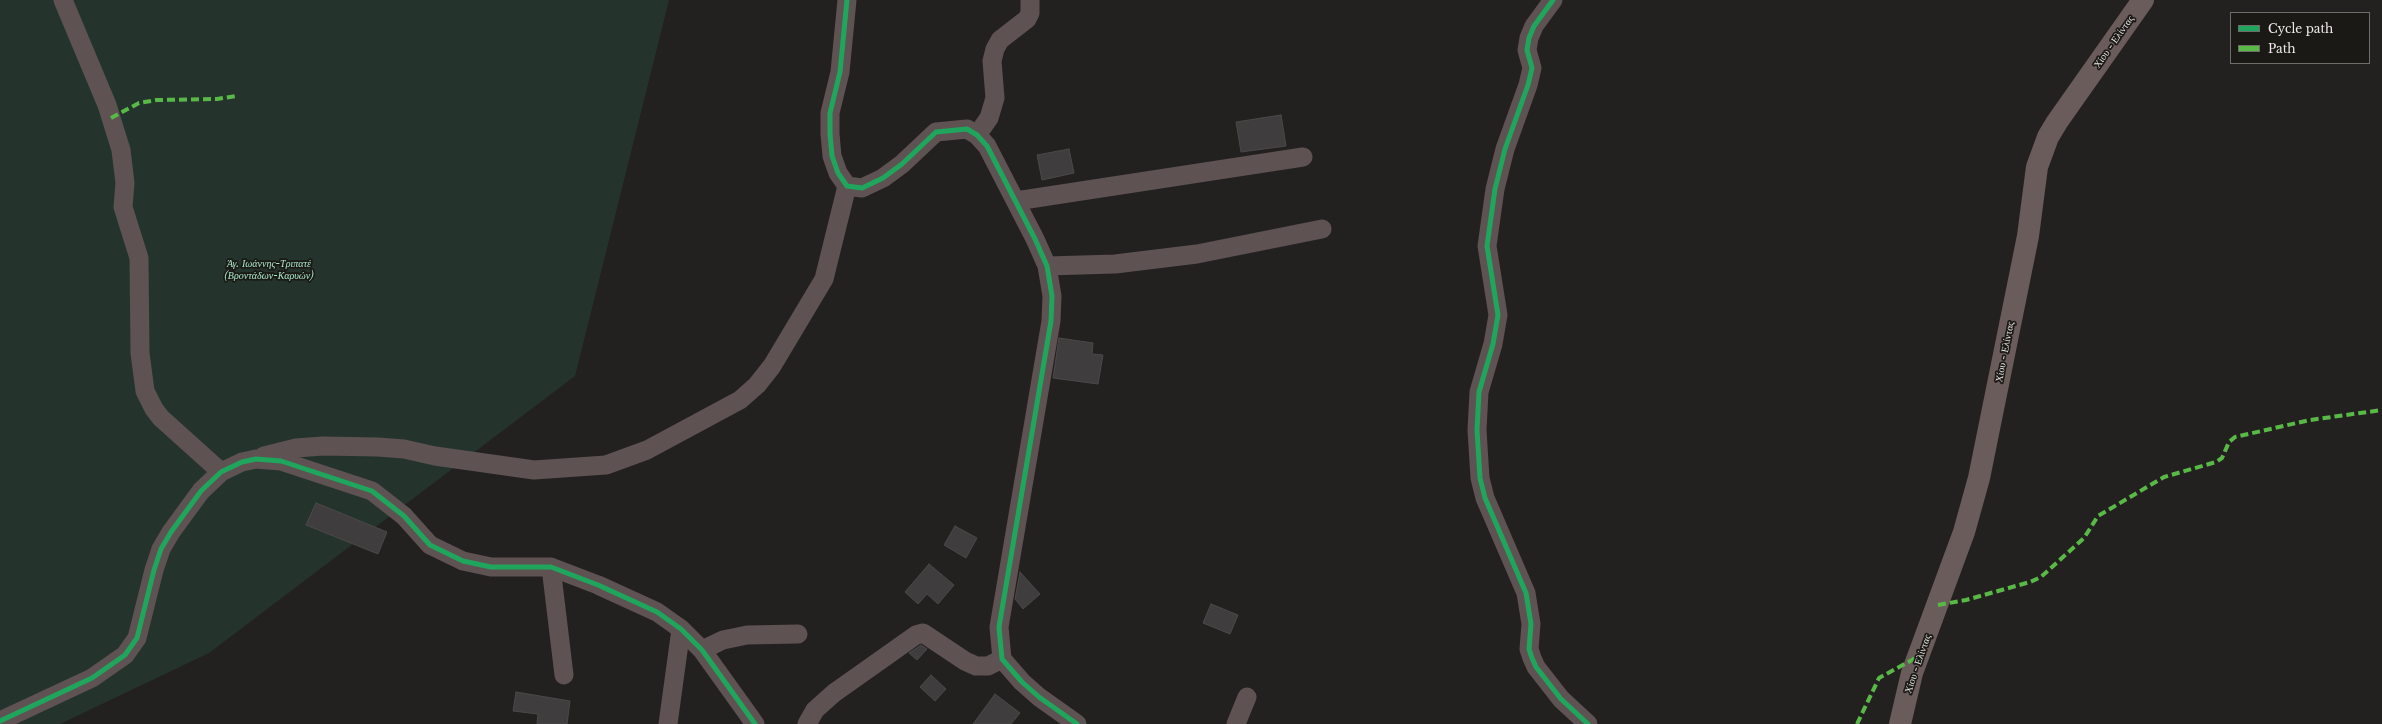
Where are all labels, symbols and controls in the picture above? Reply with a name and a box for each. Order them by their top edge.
legend [2230,12,2370,64]
street label: Χίου - Ελίντας [2091,13,2137,71]
text: Cycle path [2268,21,2333,36]
text: Path [2268,41,2296,56]
park label: Άγ. Ιωάννης-Τριπατέ (Βροντάδων-Καρυών) [224,258,314,282]
street label: Χίου - Ελίντας [1993,321,2017,383]
street label: Χίου - Ελίντας [1902,633,1934,695]

